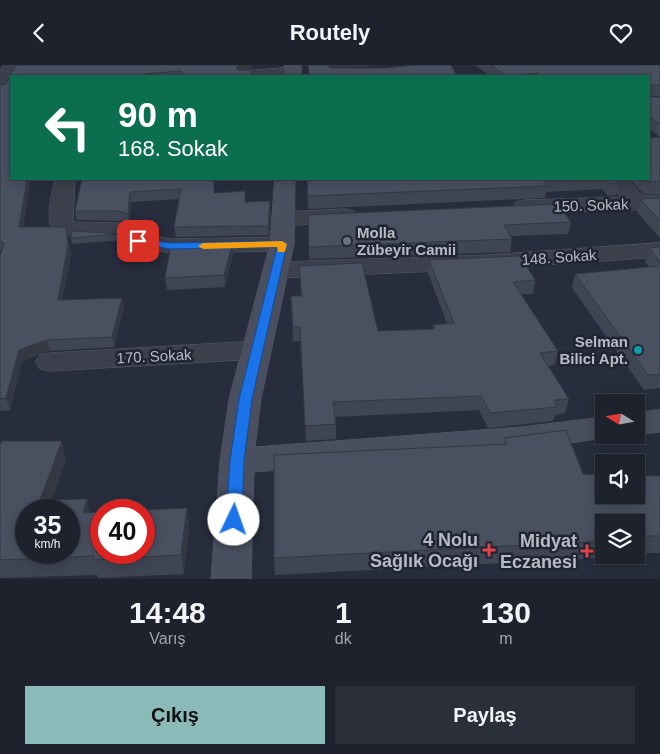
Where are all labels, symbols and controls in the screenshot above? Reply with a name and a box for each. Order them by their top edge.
icon: back [25,19,53,47]
icon: heart [607,19,635,47]
text: Routely [290,20,370,45]
icon: left [35,95,100,160]
text: 90 m [118,95,198,134]
text: 168. Sokak [118,136,228,161]
street label: 150. Sokak [553,195,629,215]
pin [117,220,159,262]
place label: Molla Zübeyir Camii [357,224,456,258]
icon: arrive [124,227,152,255]
marker: Molla Zübeyir Camii [341,235,353,247]
street label: 148. Sokak [521,246,598,268]
place label: Selman Bilici Apt. [559,333,628,367]
marker: Selman Bilici Apt. [632,344,644,356]
street label: 170. Sokak [116,346,192,366]
north arrow [595,394,645,444]
map controls [595,394,645,564]
button: sound [595,454,645,504]
position arrow [207,493,259,545]
speed limit sign: 40 [90,499,155,564]
text: 35 [34,511,61,539]
button: layers [595,514,645,564]
place label: 4 Nolu Sağlık Ocağı [370,530,478,571]
place label: Midyat Eczanesi [500,531,577,572]
text: km/h [34,537,61,551]
marker: 4 Nolu Sağlık Ocağı [482,543,496,557]
marker: Midyat Eczanesi [581,545,593,557]
text: 14:48 [129,596,206,629]
text: 1 [335,596,352,629]
text: 130 [481,596,531,629]
text: Varış [149,630,186,647]
text: dk [335,630,352,647]
text: m [499,630,513,647]
button: Çıkış [25,686,325,744]
button: Paylaş [335,686,635,744]

